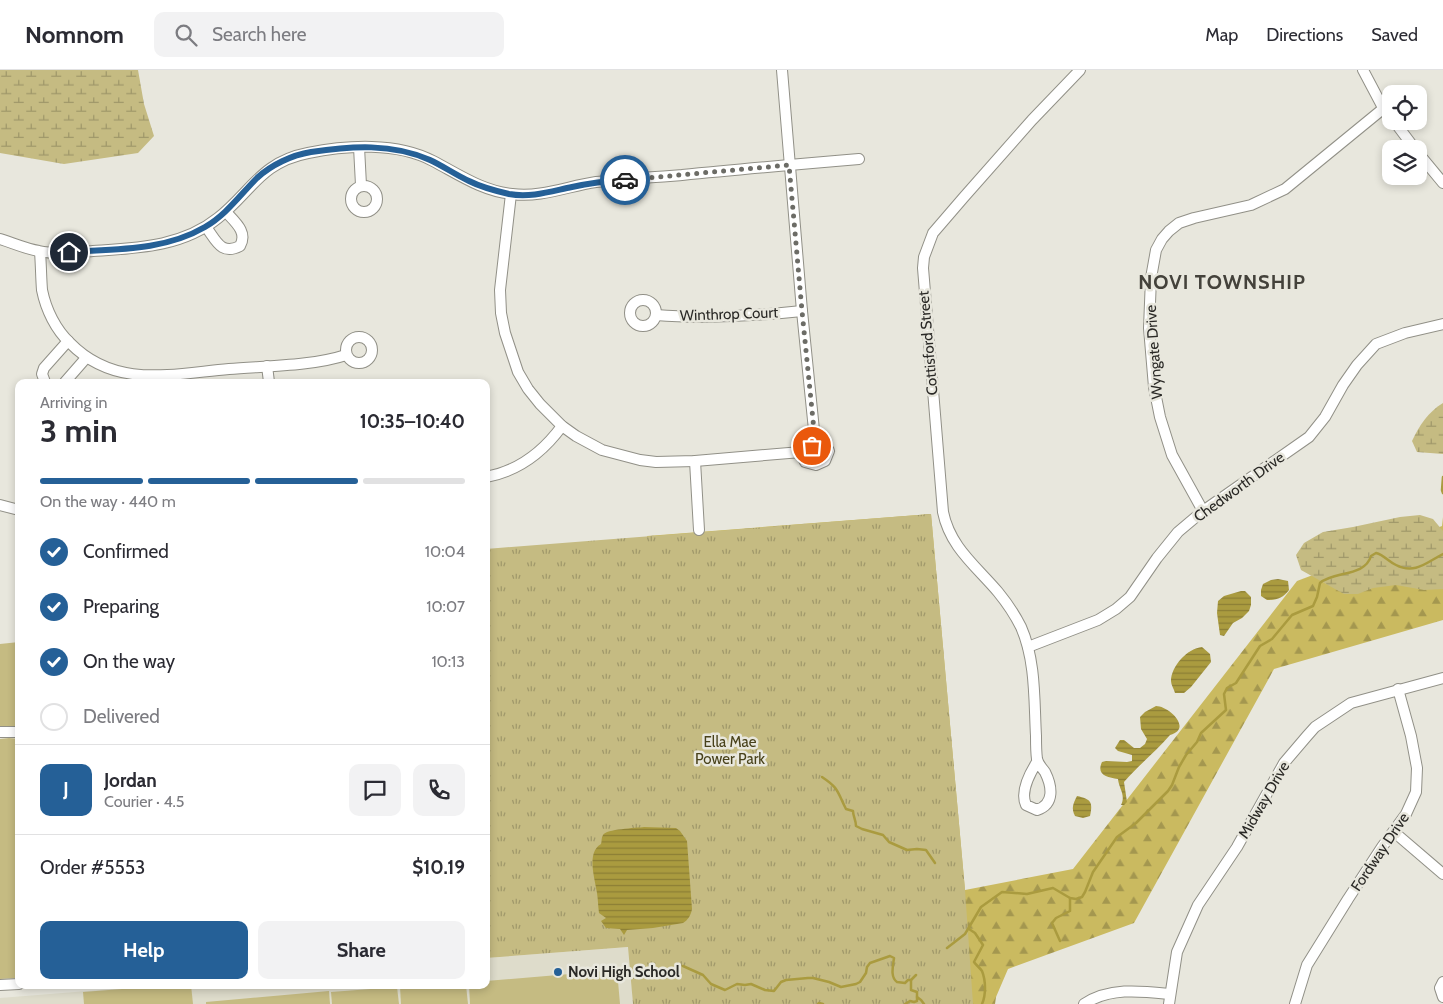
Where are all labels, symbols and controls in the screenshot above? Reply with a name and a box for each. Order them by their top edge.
search box [154,12,504,57]
text: Nomnom [25,20,124,49]
icon: search [172,21,200,49]
text: Search here [212,23,306,46]
text: Map [1205,24,1238,46]
text: Directions [1266,24,1343,46]
text: Saved [1371,24,1418,46]
map controls [1382,85,1427,185]
button: locate [1382,85,1427,130]
button: layers [1382,140,1427,185]
courier [600,155,650,205]
icon: car [611,166,639,194]
pin [48,231,90,273]
icon: home [55,238,83,266]
district label: NOVI TOWNSHIP [1138,270,1306,294]
street label: Cottisford Street [914,290,942,396]
street label: Winthrop Court [680,303,778,325]
street label: Wyngate Drive [1142,304,1166,400]
text: Arriving in [40,393,107,412]
text: 10:35–10:40 [360,410,465,433]
text: 3 min [40,411,118,450]
pin [791,425,833,467]
icon: bag [798,432,826,460]
street label: Chedworth Drive [1190,448,1288,526]
text: On the way · 440 m [40,492,176,511]
icon: check [40,538,68,566]
text: Confirmed [83,540,169,563]
text: 10:04 [425,542,465,561]
icon: check [40,593,68,621]
text: Preparing [83,595,159,618]
text: 10:07 [426,597,465,616]
icon: check [40,648,68,676]
text: On the way [83,650,175,673]
text: 10:13 [431,652,465,671]
text: Delivered [83,705,160,728]
park label: Ella Mae Power Park [695,733,765,768]
street label: Midway Drive [1235,758,1293,842]
button: chat [349,764,401,816]
button: phone [413,764,465,816]
text: Jordan [104,769,157,792]
text: J [63,778,69,801]
text: Courier · 4.5 [104,792,185,811]
street label: Fordway Drive [1347,809,1413,895]
text: Order #5553 [40,856,145,879]
text: $10.19 [412,856,465,879]
button: Help [40,921,248,979]
button: Share [258,921,465,979]
place label: Novi High School [568,963,680,981]
marker: Novi High School [552,966,564,978]

